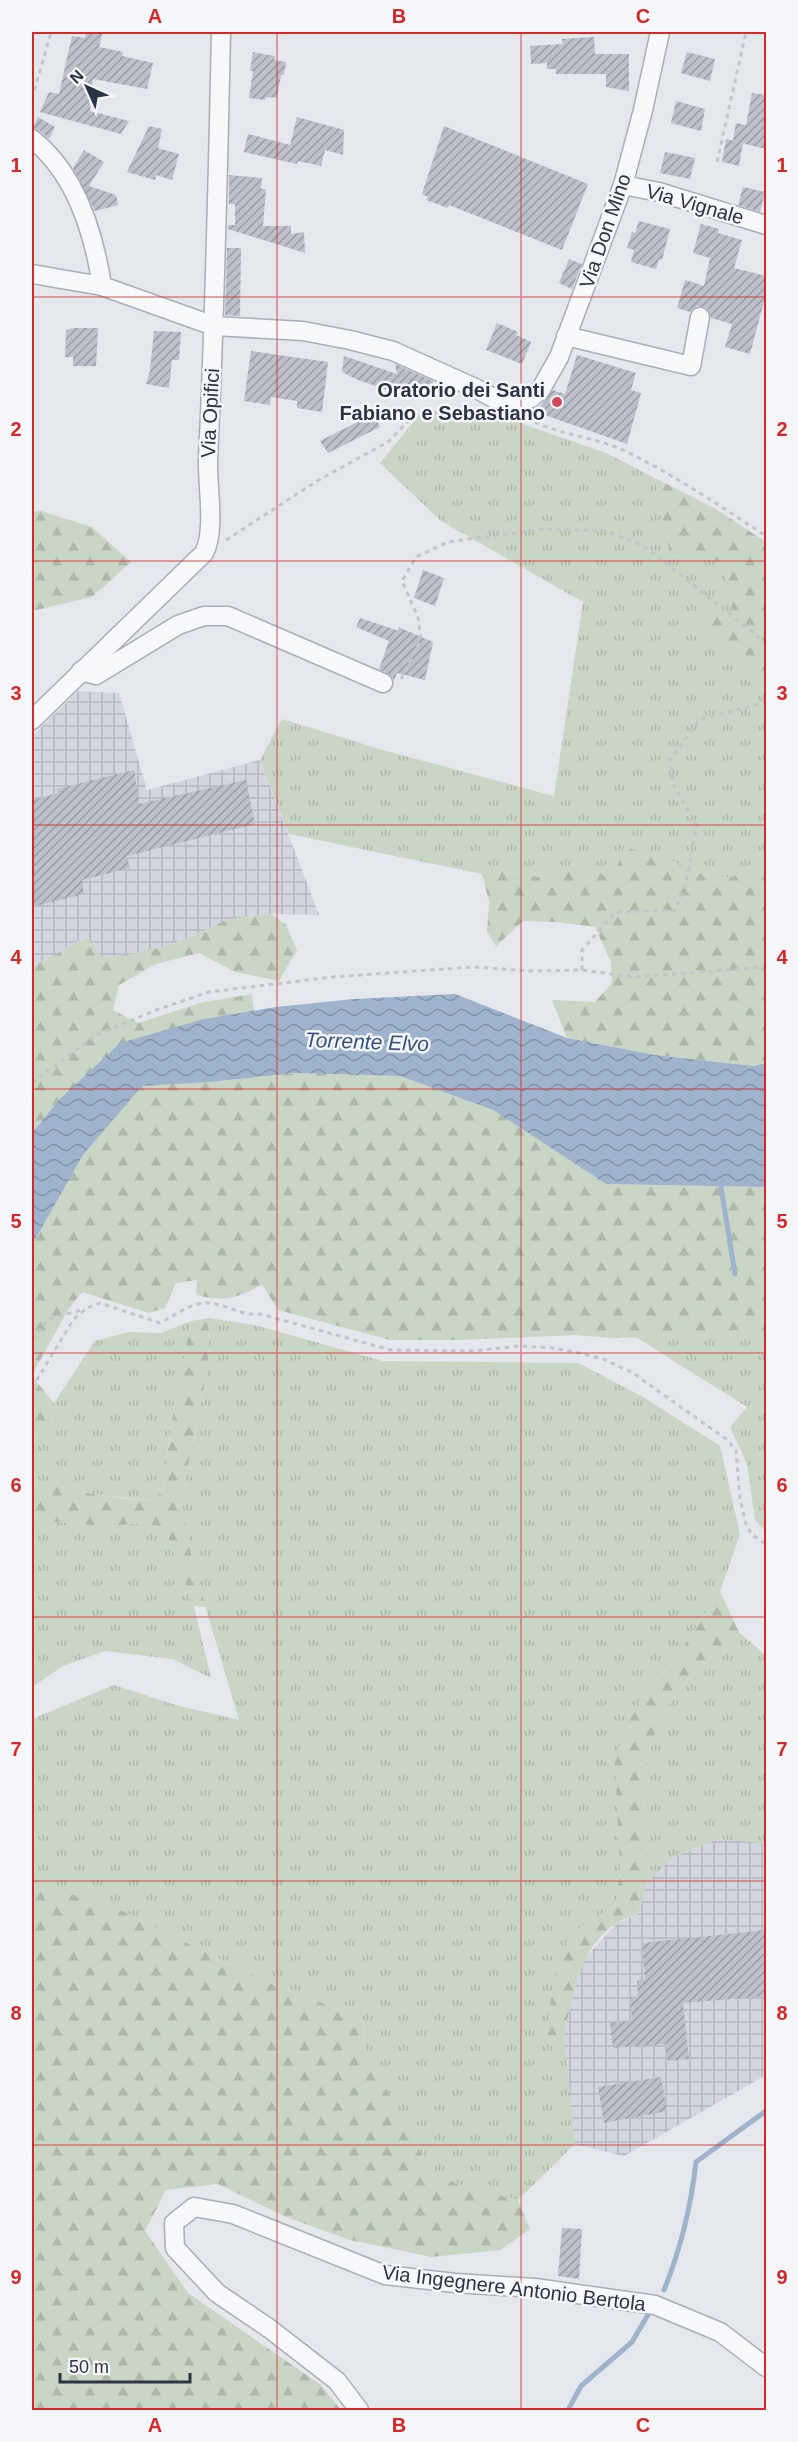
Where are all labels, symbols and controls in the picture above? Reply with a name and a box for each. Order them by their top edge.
text: A [148,5,162,27]
text: B [392,5,406,27]
text: C [636,5,650,27]
north arrow [57,57,117,117]
text: N [67,67,87,87]
text: 1 [10,154,22,176]
text: 1 [776,154,788,176]
street label: Via Don Mino [575,171,635,291]
street label: Via Vignale [644,180,746,228]
street label: Via Opifici [197,368,223,458]
place label: Oratorio dei Santi Fabiano e Sebastiano [339,379,545,424]
marker: Oratorio dei Santi Fabiano e Sebastiano [550,395,564,409]
text: 2 [10,418,22,440]
text: 2 [776,418,788,440]
text: 3 [10,682,22,704]
text: 3 [776,682,788,704]
text: 4 [10,946,22,968]
text: 4 [776,946,788,968]
water label: Torrente Elvo [305,1028,430,1055]
text: 5 [10,1210,22,1232]
text: 5 [776,1210,788,1232]
text: 6 [10,1474,22,1496]
text: 6 [776,1474,788,1496]
text: 7 [10,1738,22,1760]
text: 7 [776,1738,788,1760]
text: 8 [10,2002,22,2024]
text: 8 [776,2002,788,2024]
street label: Via Ingegnere Antonio Bertola [381,2261,648,2315]
text: 9 [10,2266,22,2288]
text: 9 [776,2266,788,2288]
scale bar [60,2346,190,2384]
text: 50 m [69,2357,109,2377]
text: A [148,2414,162,2436]
text: B [392,2414,406,2436]
text: C [636,2414,650,2436]

